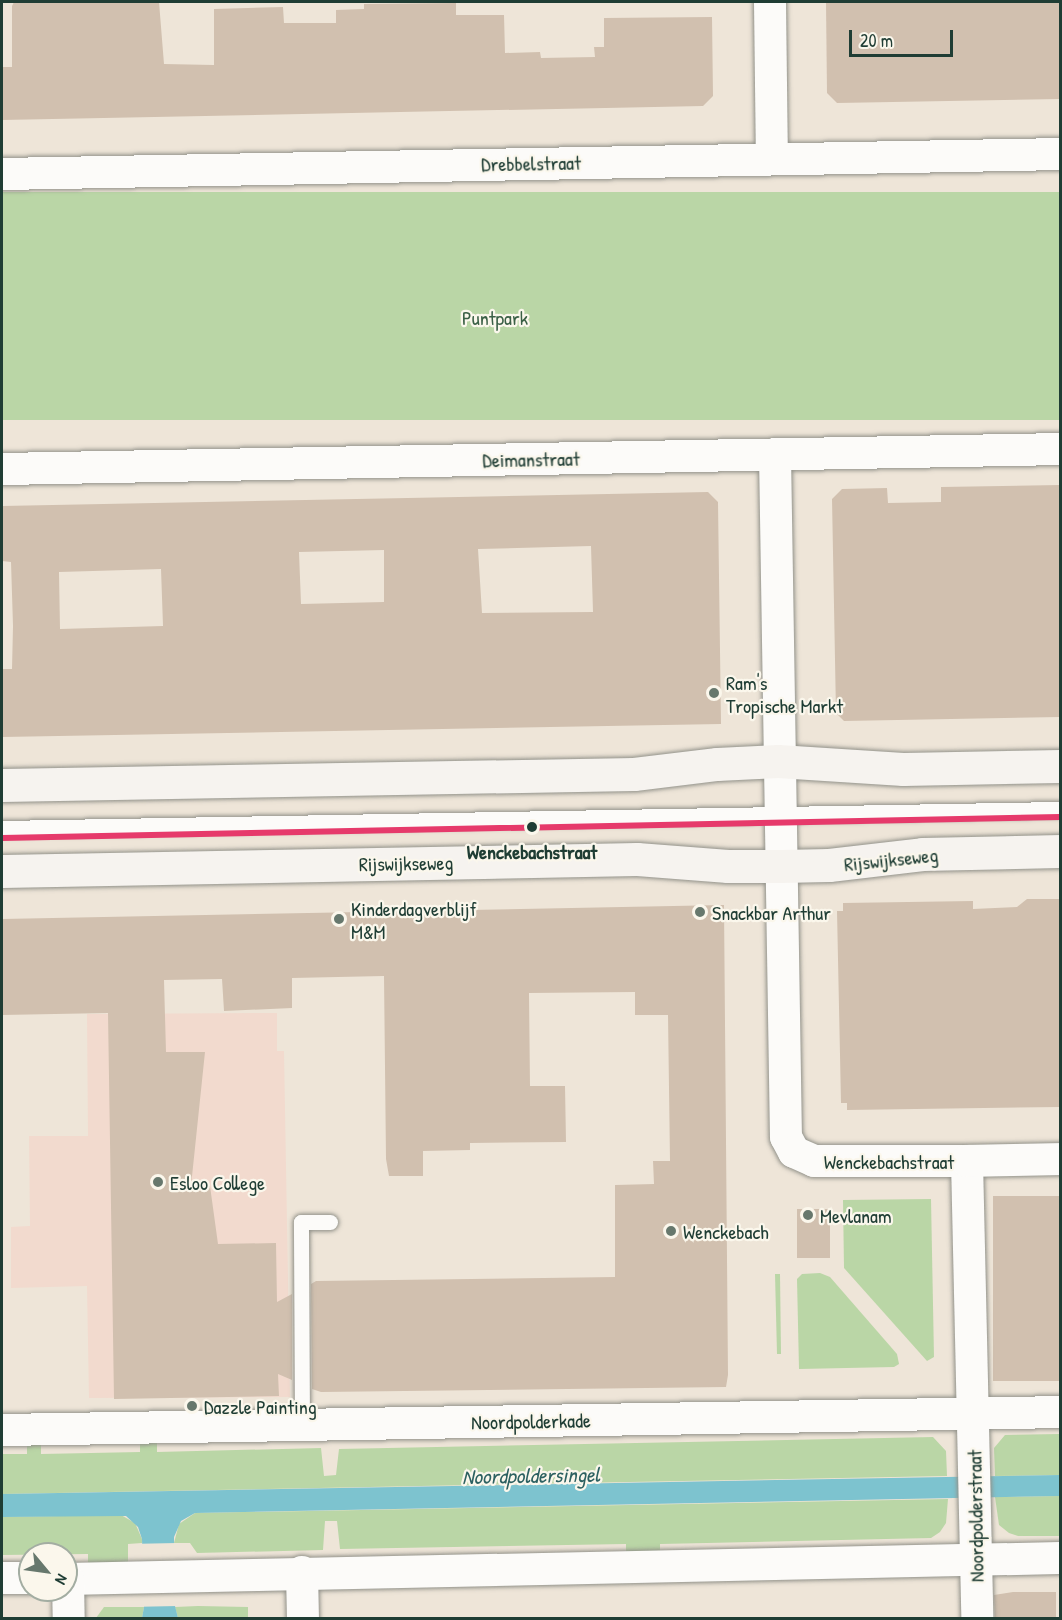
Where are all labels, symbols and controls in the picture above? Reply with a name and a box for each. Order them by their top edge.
scale bar [852,18,956,56]
text: 20 m [860,28,893,53]
street label: Drebbelstraat [481,150,581,176]
park label: Puntpark [462,305,528,329]
street label: Deimanstraat [482,446,580,472]
place label: Ram's Tropische Markt [726,670,843,717]
marker: Ram's Tropische Markt [707,686,721,700]
marker: Wenckebachstraat [523,818,541,836]
place label: Wenckebachstraat [467,839,597,863]
street label: Rijswijkseweg [843,842,939,876]
street label: Rijswijkseweg [359,850,453,876]
place label: Kinderdagverblijf M&M [351,896,477,943]
place label: Snackbar Arthur [712,900,831,924]
marker: Snackbar Arthur [693,905,707,919]
marker: Kinderdagverblijf M&M [332,912,346,926]
street label: Wenckebachstraat [824,1149,954,1173]
place label: Esloo College [170,1170,265,1194]
marker: Esloo College [151,1175,165,1189]
place label: Mevlanam [820,1203,891,1227]
marker: Mevlanam [801,1208,815,1222]
place label: Wenckebach [683,1219,769,1243]
marker: Wenckebach [664,1224,678,1238]
place label: Dazzle Painting [204,1394,317,1418]
marker: Dazzle Painting [185,1399,199,1413]
street label: Noordpolderkade [471,1408,591,1434]
street label: Noordpolderstraat [962,1450,988,1582]
water label: Noordpoldersingel [462,1462,600,1490]
north arrow [18,1542,78,1602]
text: N [50,1571,74,1589]

